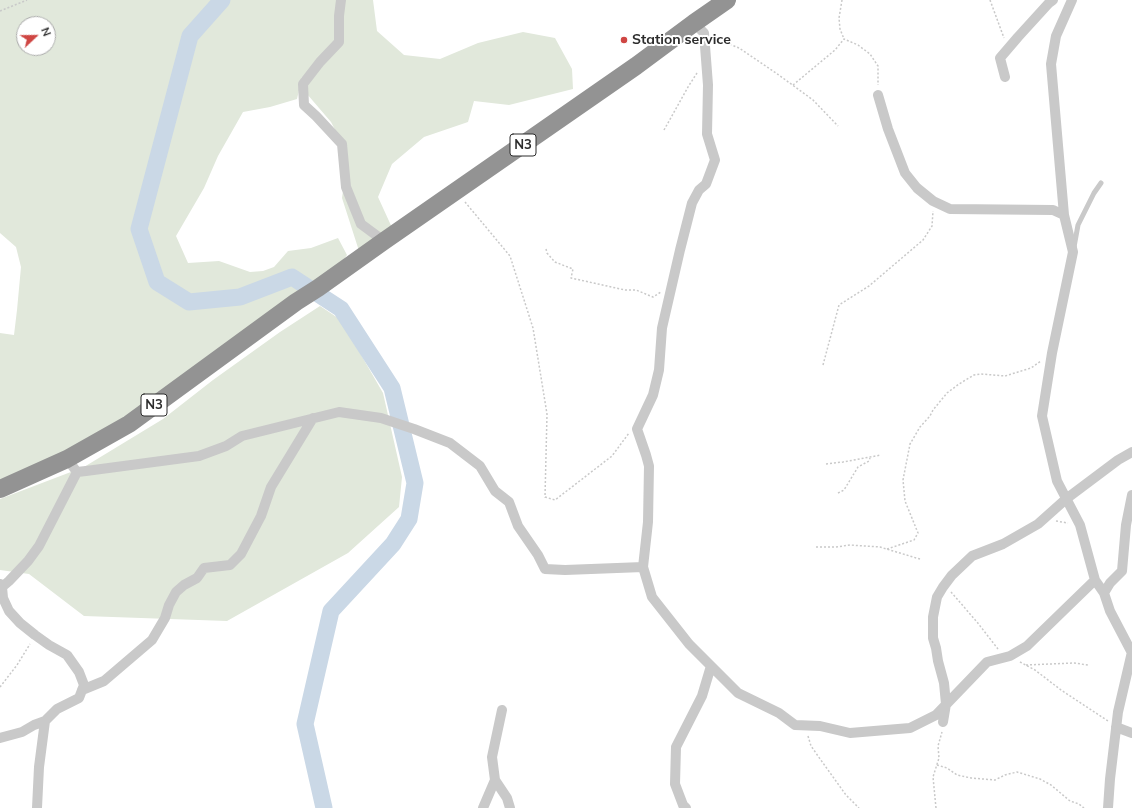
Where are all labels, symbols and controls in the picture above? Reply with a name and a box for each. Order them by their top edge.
north arrow [16,16,56,56]
text: N [38,25,54,38]
place label: Station service [632,32,731,48]
marker: Station service [619,35,629,45]
road number: N3 [510,134,536,156]
road number: N3 [141,394,167,416]

